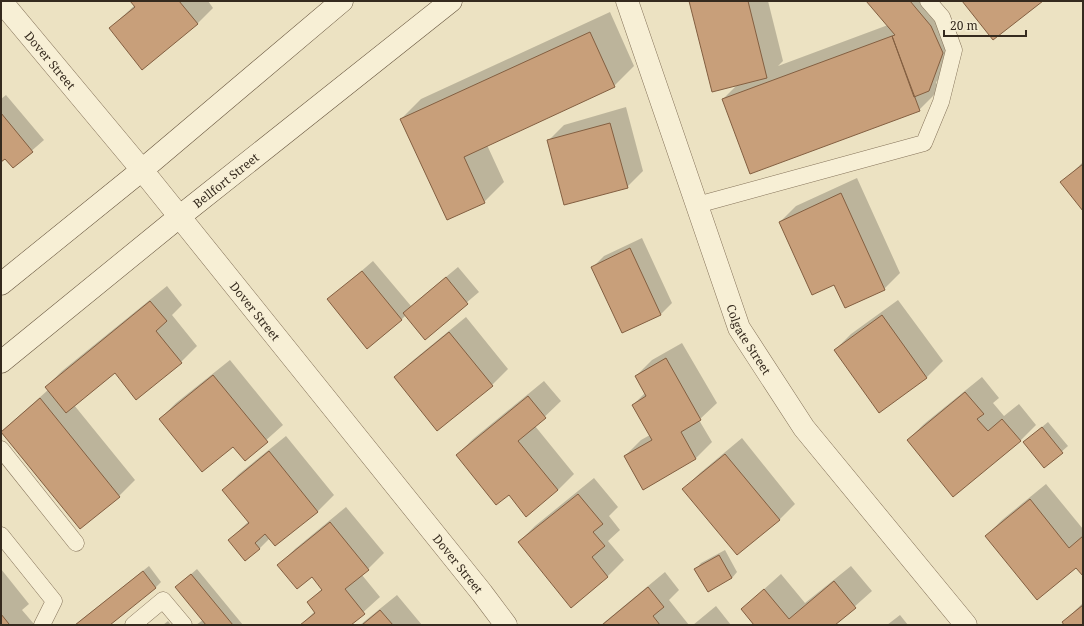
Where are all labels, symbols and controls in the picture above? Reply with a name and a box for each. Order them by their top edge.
scale bar [944,12,1026,38]
text: 20 m [950,17,978,34]
street label: Dover Street [21,27,80,93]
street label: Bellfort Street [189,149,262,211]
street label: Dover Street [226,278,284,344]
street label: Colgate Street [723,302,775,378]
street label: Dover Street [429,530,487,597]

